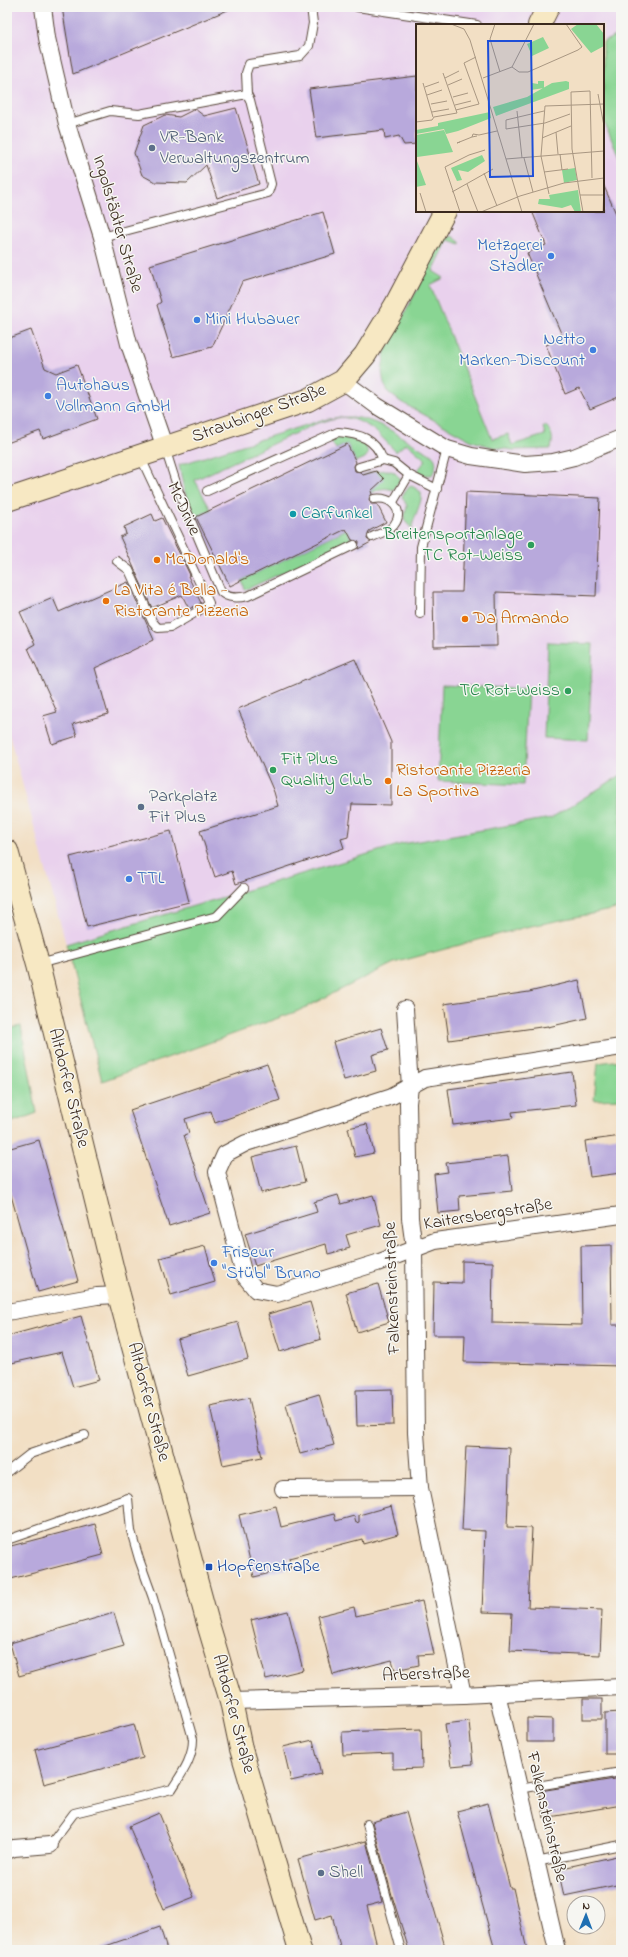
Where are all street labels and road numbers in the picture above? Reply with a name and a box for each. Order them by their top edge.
street label: Ingolstädter Straße [84,152,149,297]
street label: Straubinger Straße [188,377,331,451]
street label: McDrive [159,478,207,541]
street label: Altdorfer Straße [41,1026,96,1151]
street label: Kaitersbergstraße [422,1192,555,1239]
street label: Falkensteinstraße [378,1220,408,1356]
street label: Altdorfer Straße [120,1340,177,1465]
street label: Altdorfer Straße [205,1652,262,1777]
street label: Arberstraße [382,1660,471,1690]
street label: Falkensteinstraße [518,1748,574,1885]

